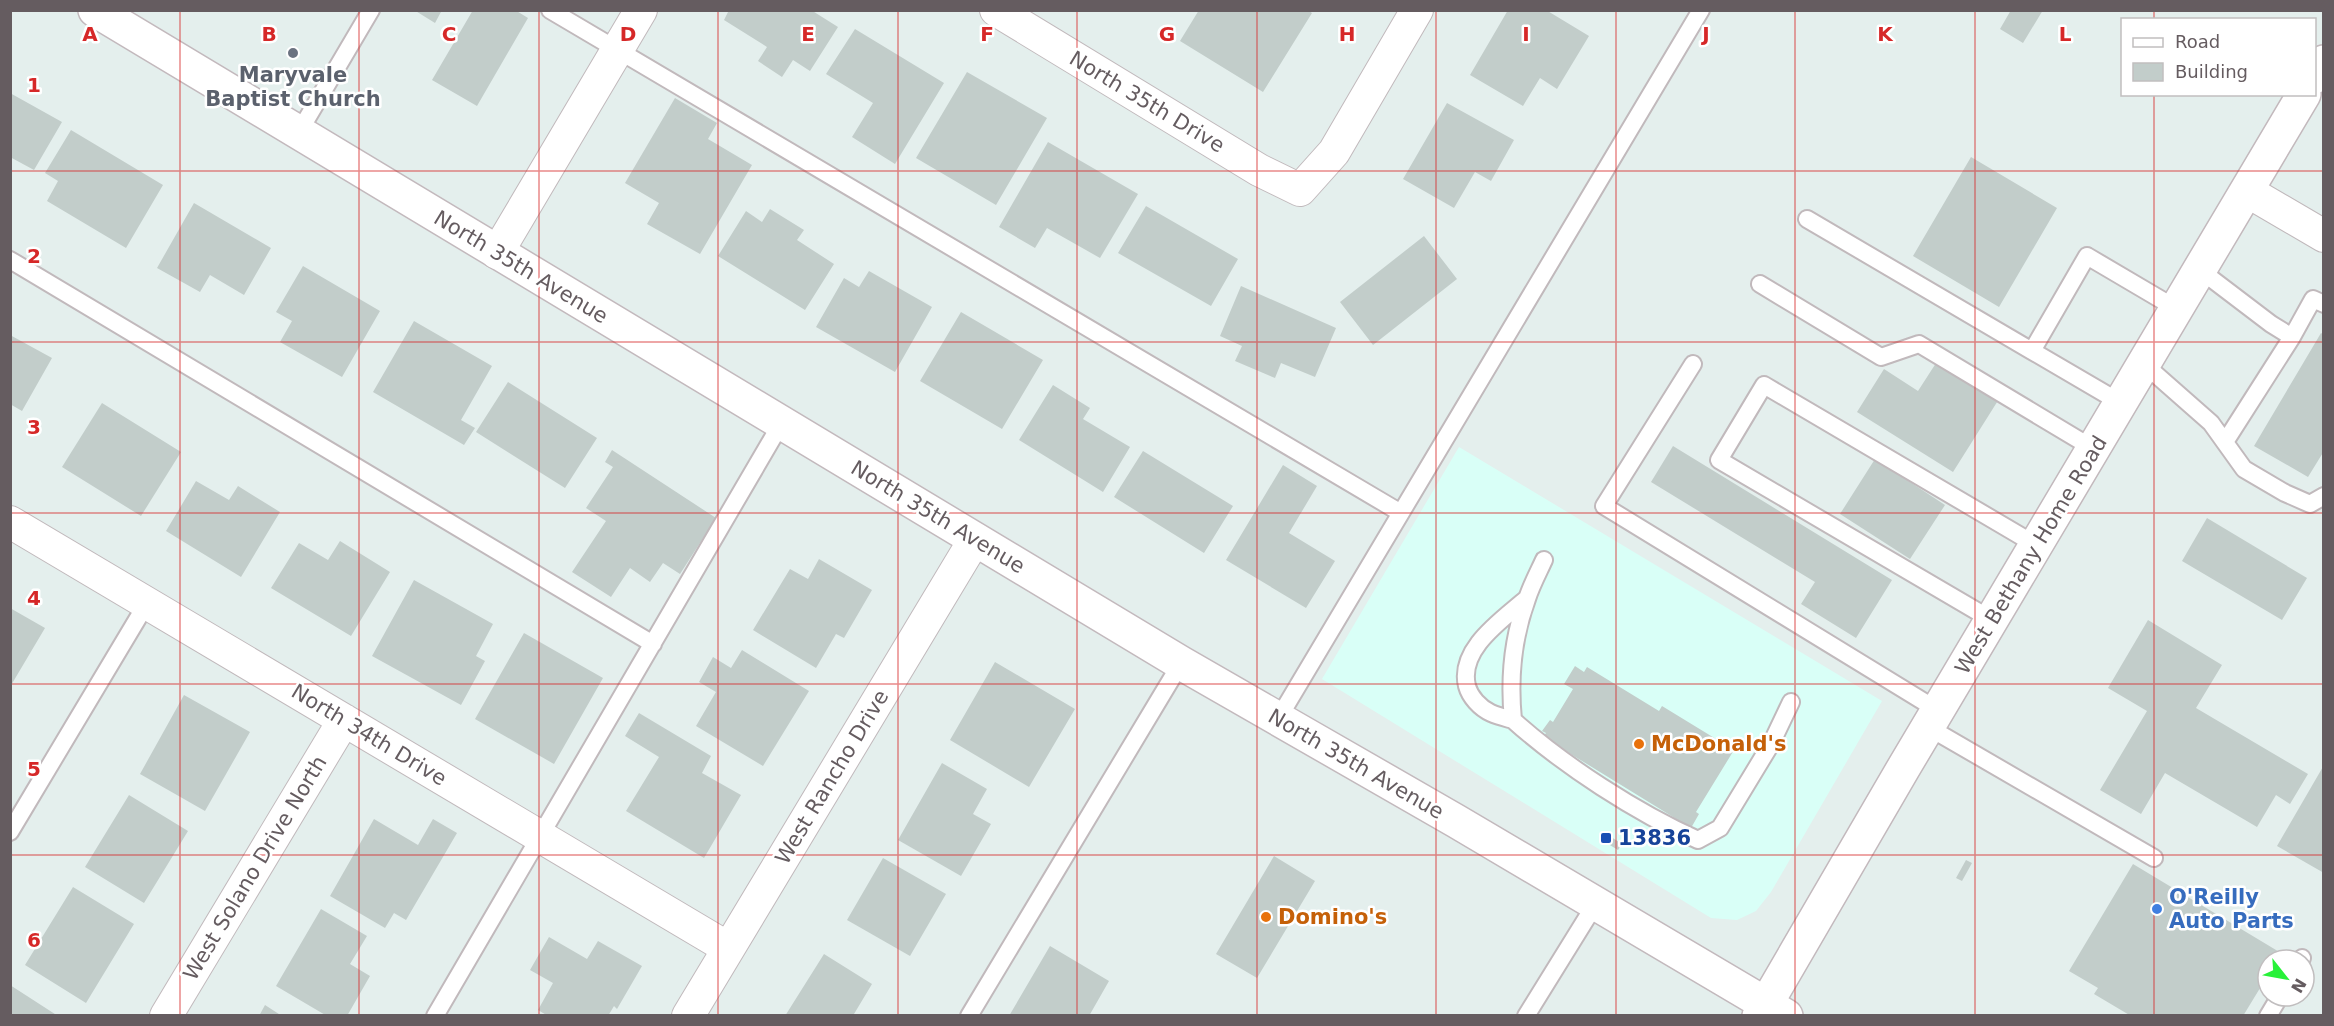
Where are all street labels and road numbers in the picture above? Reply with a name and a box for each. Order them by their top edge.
street label: North 35th Drive [1065,46,1229,158]
street label: North 35th Avenue [430,206,612,328]
street label: West Bethany Home Road [1950,431,2112,679]
street label: North 35th Avenue [847,456,1029,578]
street label: North 34th Drive [287,679,451,791]
street label: West Rancho Drive [770,686,894,868]
street label: North 35th Avenue [1264,704,1448,824]
street label: West Solano Drive North [178,751,332,985]

